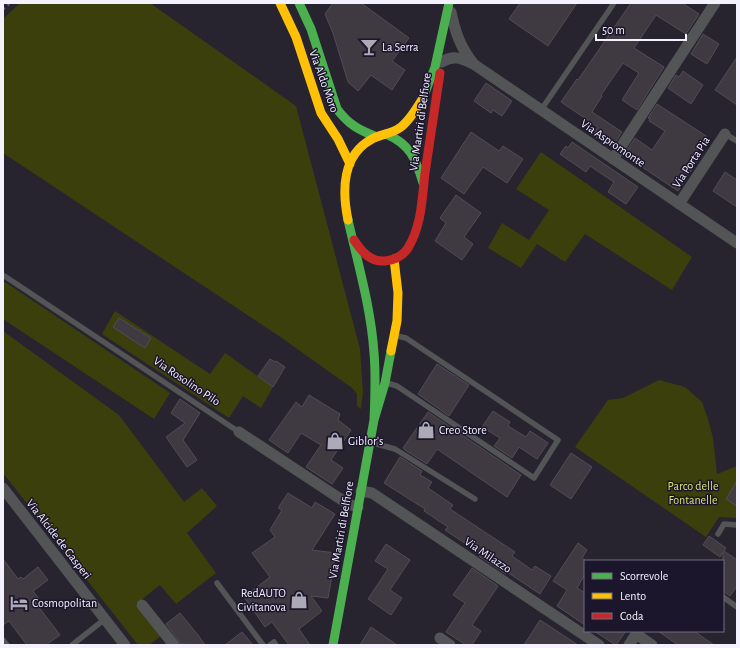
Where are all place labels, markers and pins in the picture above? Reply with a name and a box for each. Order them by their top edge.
bar icon: La Serra [359,37,379,57]
place label: La Serra [382,41,419,53]
shop icon: Creo Store [416,420,436,440]
place label: Creo Store [439,424,487,436]
shop icon: Giblor's [325,431,345,451]
place label: Giblor's [348,435,384,447]
place label: RedAUTO Civitanova [237,587,286,613]
shop icon: RedAUTO Civitanova [289,590,309,610]
hotel icon: Cosmopolitan [9,593,29,613]
place label: Cosmopolitan [32,597,97,609]

